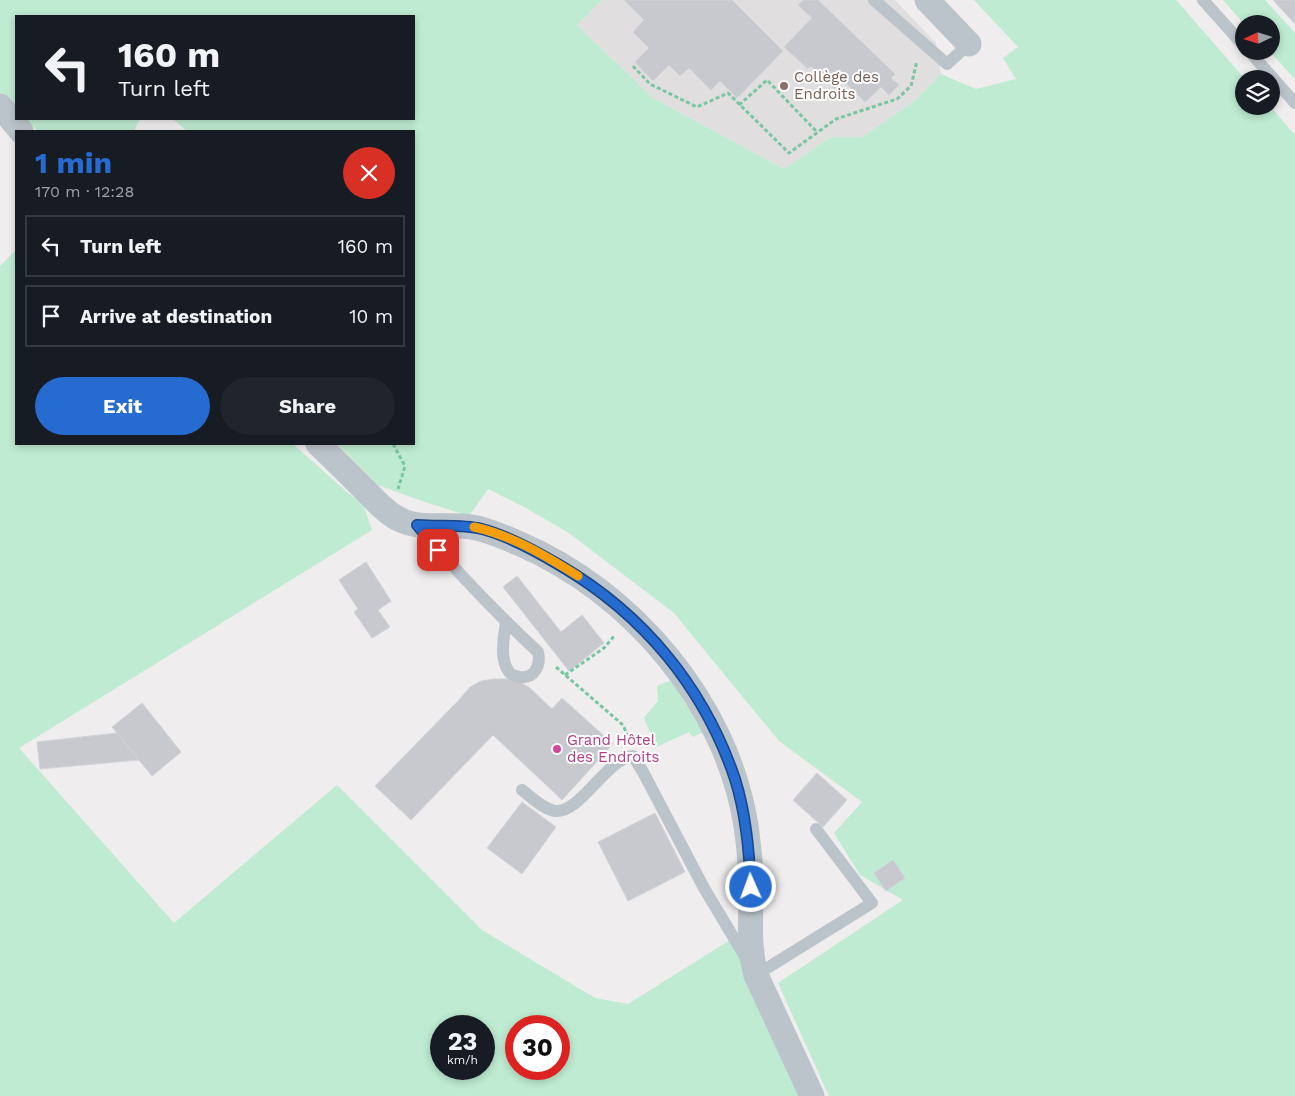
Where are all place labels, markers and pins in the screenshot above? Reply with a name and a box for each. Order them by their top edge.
place label: Collège des Endroits [794,68,879,103]
marker: Collège des Endroits [778,80,790,92]
pin [417,529,459,571]
place label: Grand Hôtel des Endroits [567,731,659,766]
marker: Grand Hôtel des Endroits [551,743,563,755]

